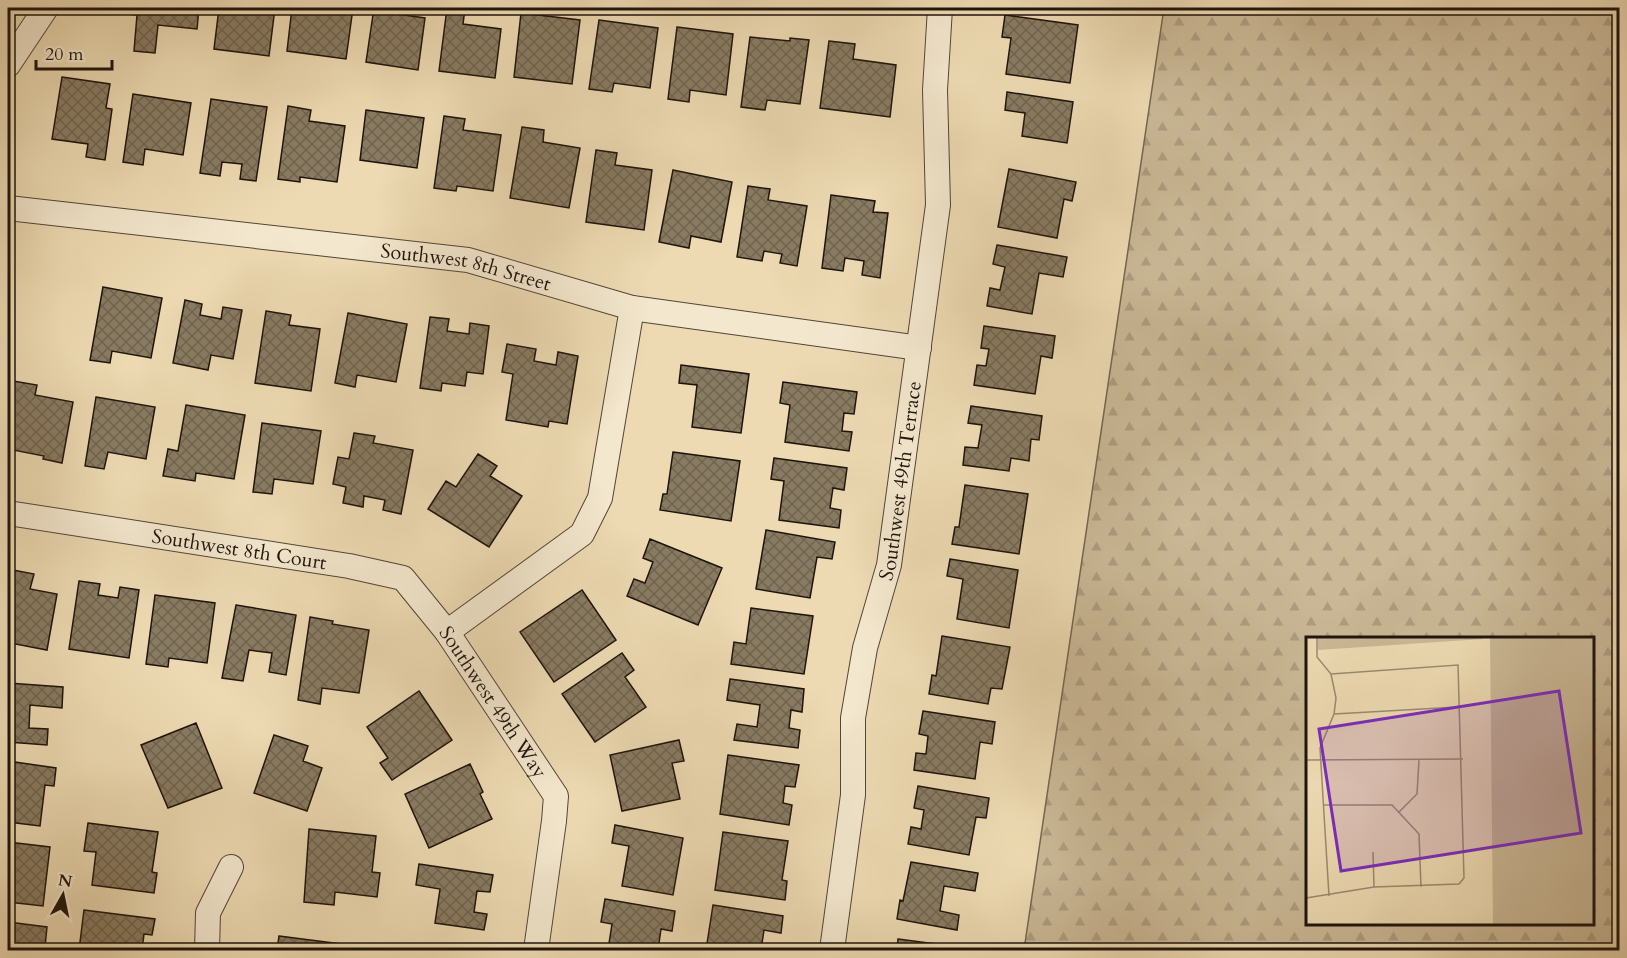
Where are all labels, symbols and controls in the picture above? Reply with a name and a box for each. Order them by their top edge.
scale bar [36,33,112,71]
text: 20 m [45,42,84,67]
street label: Southwest 8th Street [379,237,555,298]
street label: Southwest 49th Terrace [872,379,928,584]
street label: Southwest 8th Court [150,523,329,576]
street label: Southwest 49th Way [433,621,554,784]
inset map [1306,637,1594,925]
north arrow [33,865,93,925]
text: N [57,869,74,893]

